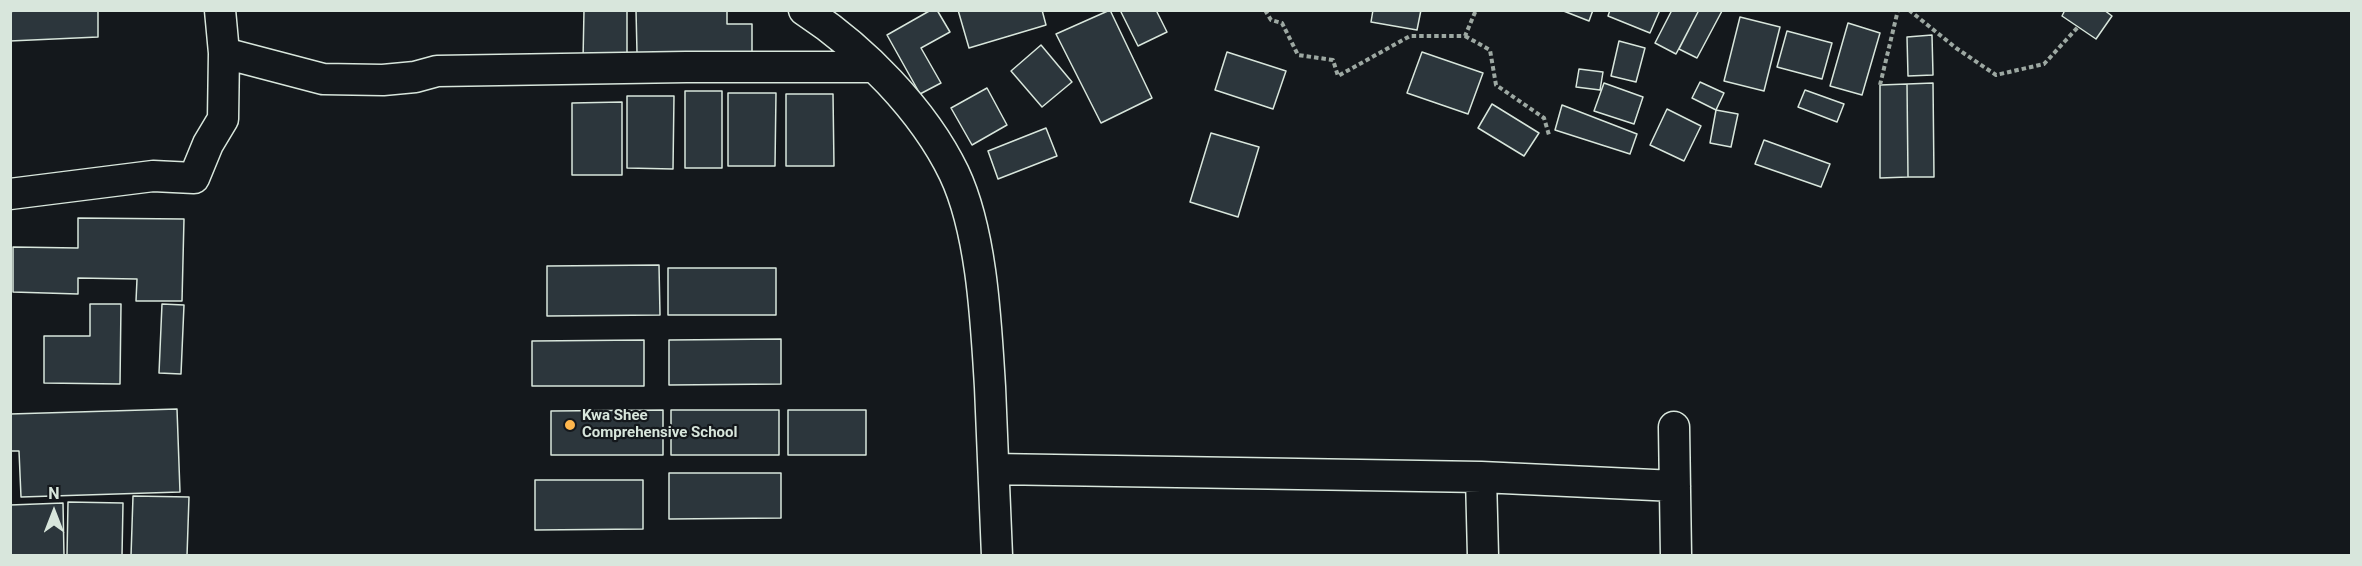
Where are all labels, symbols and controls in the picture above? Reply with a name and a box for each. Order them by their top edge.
place label: Kwa Shee Comprehensive School [582,407,737,442]
marker: Kwa Shee Comprehensive School [563,418,577,432]
north arrow [24,482,84,542]
text: N [48,484,60,503]

